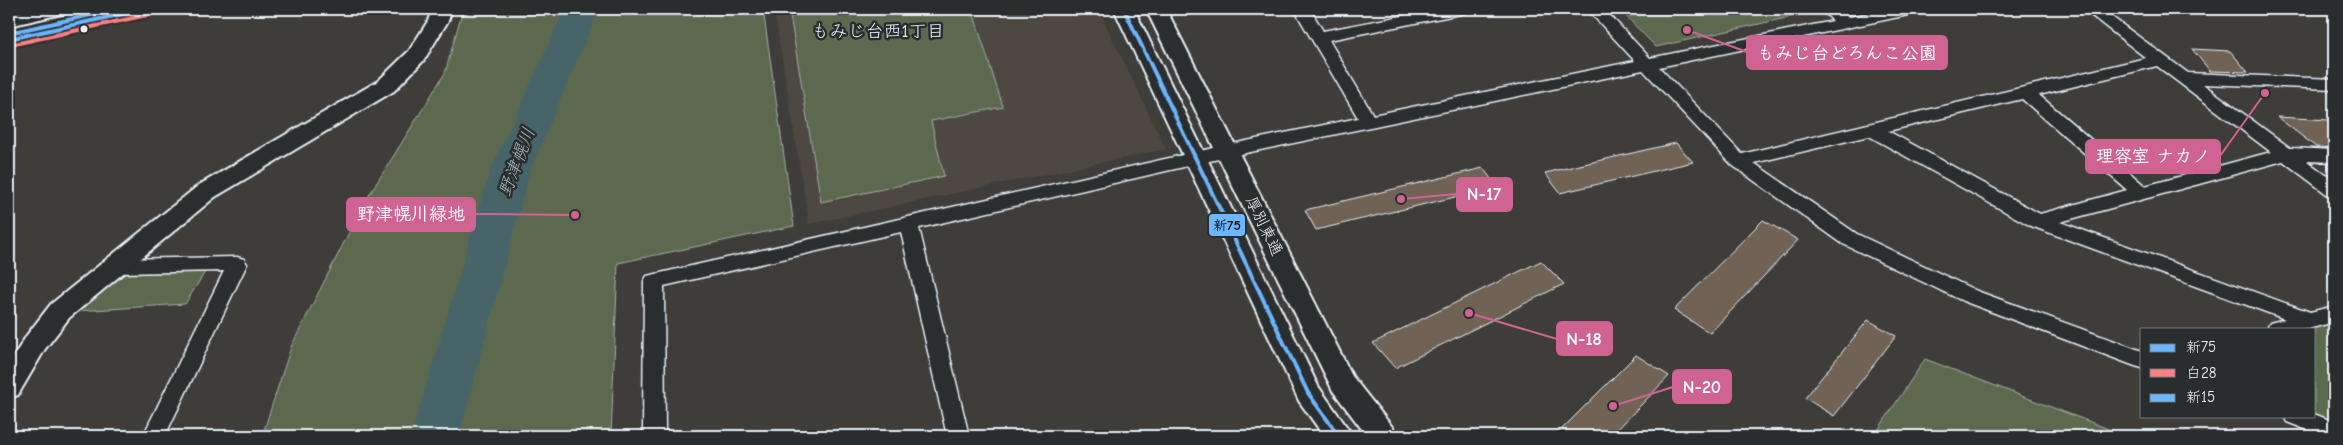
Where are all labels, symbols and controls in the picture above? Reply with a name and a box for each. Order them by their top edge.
district label: もみじ台西1丁目 [811,21,945,42]
unlabelled marker [79,24,89,34]
callout: もみじ台どろんこ公園 [1747,36,1947,69]
text: もみじ台どろんこ公園 [1757,43,1937,64]
water label: 野津幌川 [494,125,540,199]
callout: 理容室 ナカノ [2086,140,2220,173]
text: 理容室 ナカノ [2096,146,2210,167]
callout: N-17 [1457,178,1512,211]
text: N-17 [1467,184,1501,205]
street label: 厚別東通 [1242,193,1286,259]
callout: 野津幌川緑地 [347,198,475,231]
text: 野津幌川緑地 [357,204,465,225]
line badge: 新75 [1208,213,1246,237]
text: 新75 [1213,217,1241,234]
callout: N-18 [1557,322,1612,355]
legend [2140,328,2316,418]
text: N-18 [1566,329,1602,350]
text: 新75 [2186,338,2216,356]
text: 白28 [2186,364,2217,382]
callout: N-20 [1673,370,1731,403]
text: N-20 [1683,377,1721,398]
text: 新15 [2186,388,2215,406]

